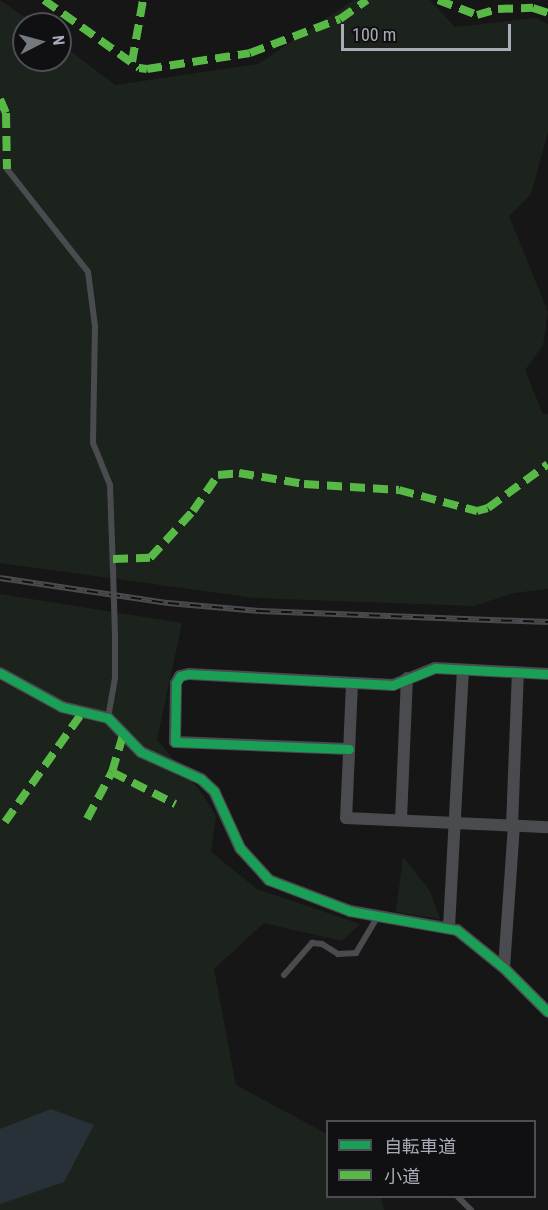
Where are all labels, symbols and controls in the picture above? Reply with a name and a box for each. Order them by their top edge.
north arrow [12,12,72,72]
scale bar [344,12,514,50]
text: 100 m [352,24,396,45]
text: N [48,34,68,46]
legend [326,1120,536,1198]
text: 自転車道 [384,1136,456,1157]
text: 小道 [384,1166,420,1187]

